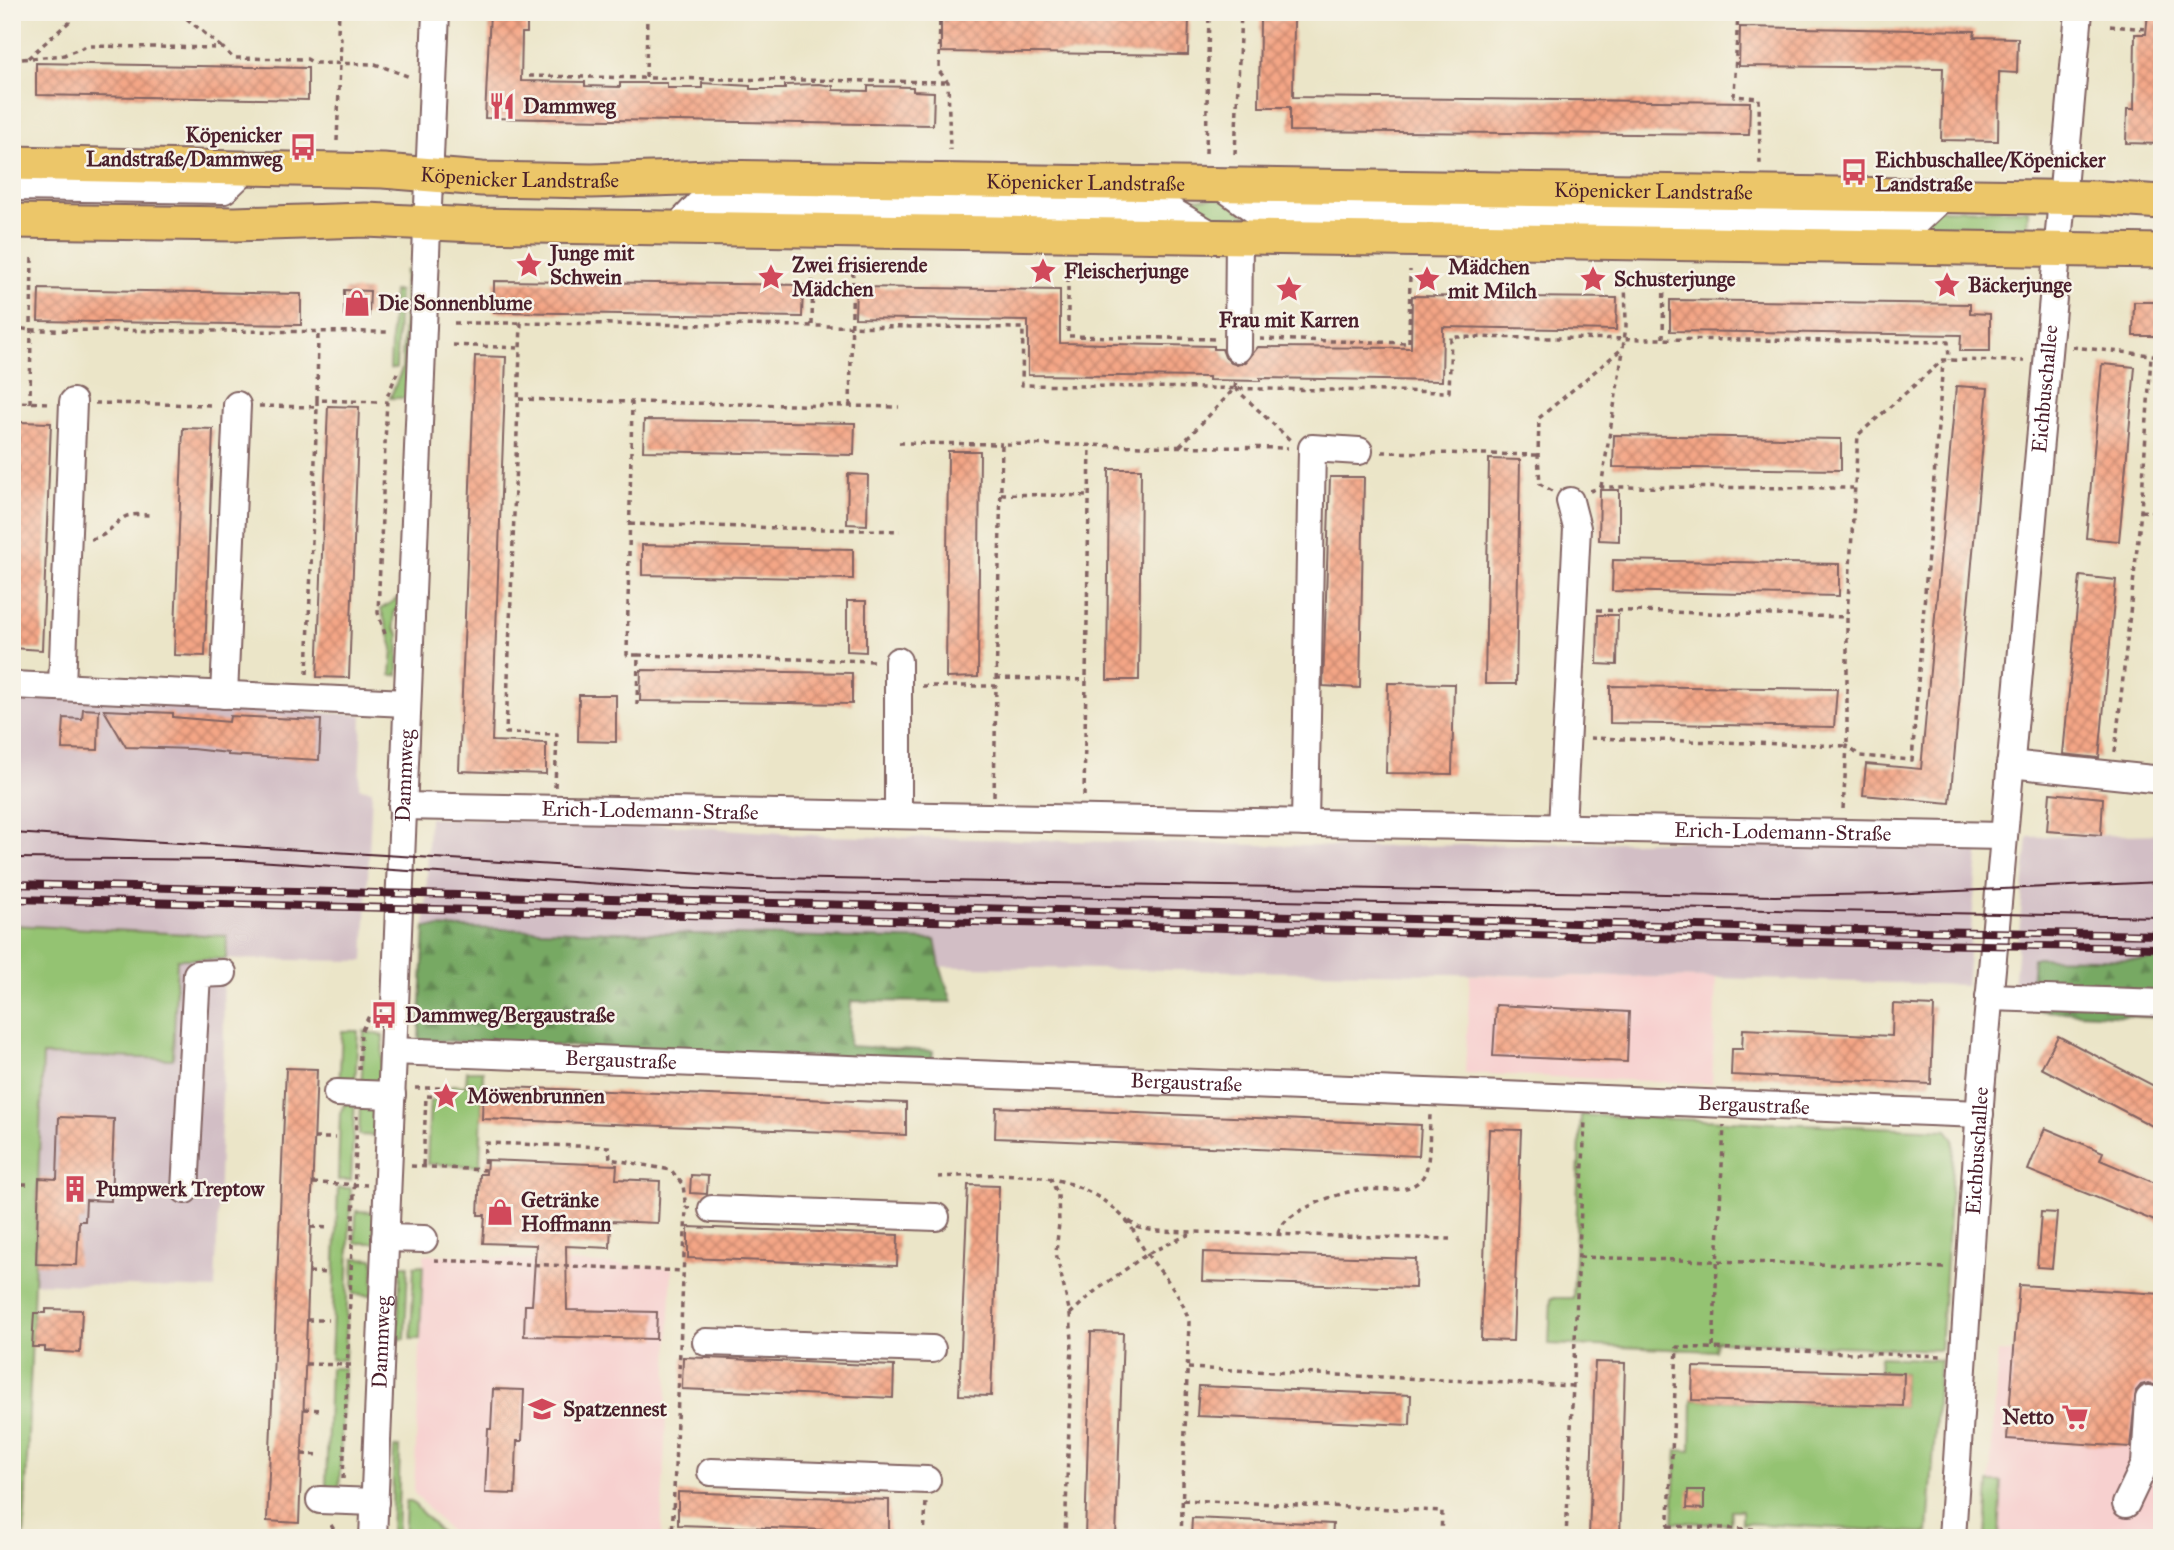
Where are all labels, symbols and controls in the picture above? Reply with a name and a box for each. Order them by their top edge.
restaurant icon: Dammweg [487,91,517,121]
place label: Dammweg [523,93,617,119]
place label: Köpenicker Landstraße/Dammweg [86,122,283,172]
bus stop icon: Köpenicker Landstraße/Dammweg [288,132,318,162]
place label: Eichbuschallee/Köpenicker Landstraße [1875,147,2107,197]
bus stop icon: Eichbuschallee/Köpenicker Landstraße [1839,157,1869,187]
street label: Köpenicker Landstraße [419,161,620,194]
street label: Köpenicker Landstraße [986,168,1185,197]
street label: Köpenicker Landstraße [1554,177,1753,206]
place label: Junge mit Schwein [547,240,635,290]
place icon: Junge mit Schwein [514,250,544,280]
place label: Zwei frisierende Mädchen [792,252,928,302]
place label: Mädchen mit Milch [1447,254,1537,304]
place icon: Fleischerjunge [1028,256,1058,286]
place label: Fleischerjunge [1064,258,1189,284]
place icon: Zwei frisierende Mädchen [756,262,786,292]
place icon: Mädchen mit Milch [1412,264,1442,294]
place icon: Schusterjunge [1578,264,1608,294]
place label: Schusterjunge [1614,266,1736,292]
place icon: Bäckerjunge [1932,270,1962,300]
place label: Bäckerjunge [1968,272,2072,298]
place icon: Frau mit Karren [1274,274,1304,304]
shop icon: Die Sonnenblume [342,288,372,318]
place label: Die Sonnenblume [378,290,533,316]
place label: Frau mit Karren [1219,307,1360,333]
street label: Eichbuschallee [2026,323,2064,454]
street label: Dammweg [390,729,419,822]
street label: Erich-Lodemann-Straße [541,796,759,826]
street label: Erich-Lodemann-Straße [1674,817,1892,847]
bus stop icon: Dammweg/Bergaustraße [369,1000,399,1030]
place label: Dammweg/Bergaustraße [405,1002,615,1028]
street label: Bergaustraße [564,1045,677,1075]
street label: Bergaustraße [1130,1067,1243,1098]
place icon: Möwenbrunnen [431,1081,461,1111]
place label: Möwenbrunnen [467,1083,605,1109]
street label: Eichbuschallee [1960,1086,1994,1216]
street label: Bergaustraße [1698,1090,1811,1120]
building icon: Pumpwerk Treptow [60,1174,90,1204]
place label: Pumpwerk Treptow [96,1176,266,1202]
place label: Getränke Hoffmann [521,1187,612,1237]
shop icon: Getränke Hoffmann [485,1197,515,1227]
street label: Dammweg [366,1295,396,1389]
school or university icon: Spatzennest [527,1394,557,1424]
place label: Spatzennest [563,1396,667,1422]
supermarket icon: Netto [2060,1402,2090,1432]
place label: Netto [2002,1404,2054,1430]

